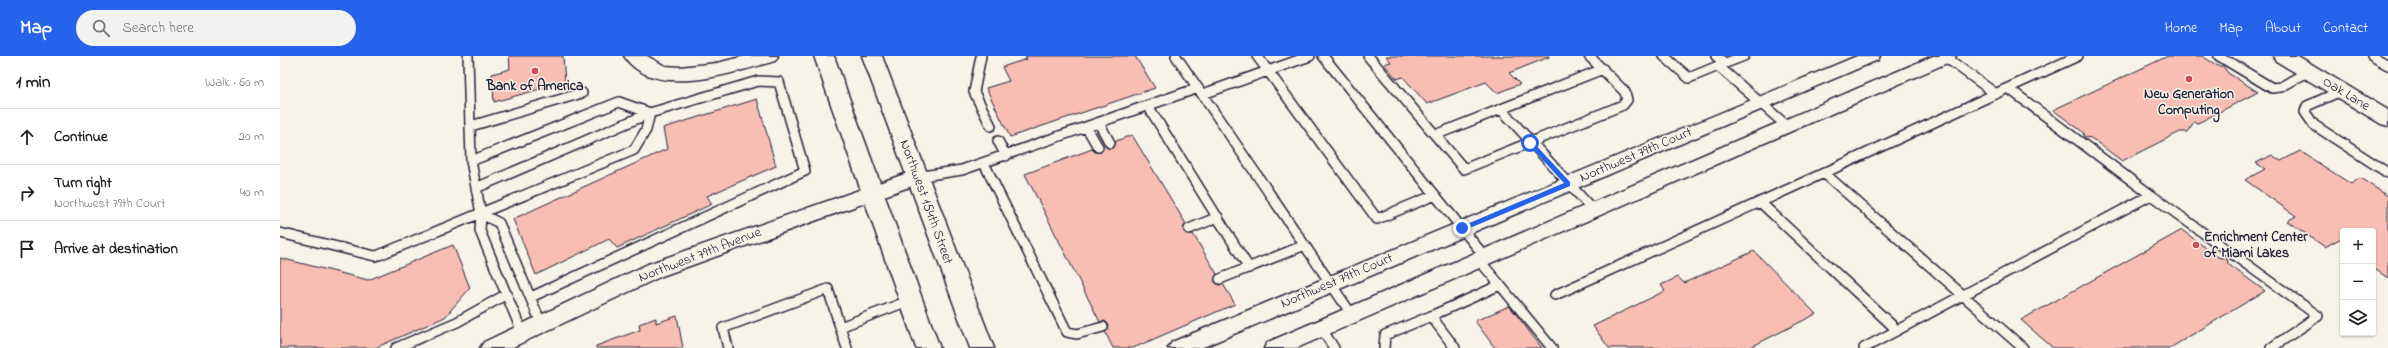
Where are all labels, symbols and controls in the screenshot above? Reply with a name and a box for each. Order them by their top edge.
search box [76,10,356,46]
text: Map [20,15,52,42]
icon: search [90,17,112,39]
text: Search here [122,17,194,39]
text: Home [2165,18,2197,39]
text: Map [2219,18,2243,39]
text: About [2265,18,2301,39]
text: Contact [2323,18,2368,39]
marker: Bank of America [530,66,540,76]
text: 1 min [16,70,50,95]
street label: Oak Lane [2318,72,2374,117]
text: Walk · 60 m [205,73,264,92]
marker: New Generation Computing [2184,74,2194,84]
place label: Bank of America [485,76,584,97]
place label: New Generation Computing [2144,84,2234,123]
street label: Northwest 79th Court [1577,122,1696,188]
icon: ahead [16,126,38,148]
text: Continue [54,126,108,148]
text: 20 m [239,127,264,146]
route start [1521,134,1539,152]
street label: Northwest 154th Street [894,137,958,268]
text: Turn right [54,172,112,194]
icon: right [16,182,38,204]
text: 40 m [240,183,264,202]
text: Northwest 79th Court [54,194,165,213]
route end [1453,219,1471,237]
street label: Northwest 79th Avenue [636,222,765,288]
place label: Enrichment Center of Miami Lakes [2204,227,2308,264]
map controls [2340,228,2376,336]
button: + [2340,228,2376,264]
icon: arrive [16,238,38,260]
text: Arrive at destination [54,238,178,260]
marker: Enrichment Center of Miami Lakes [2191,240,2201,250]
street label: Northwest 79th Court [1278,248,1397,314]
button: − [2340,264,2376,300]
button: layers [2340,300,2376,336]

